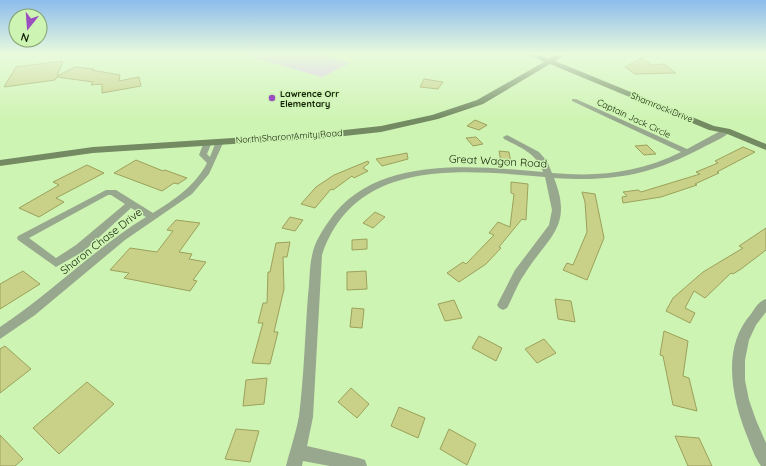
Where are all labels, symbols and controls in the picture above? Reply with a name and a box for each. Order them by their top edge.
north arrow [8,8,48,48]
text: N [19,30,31,45]
place label: Lawrence Orr Elementary [280,88,339,109]
street label: Shamrock Drive [629,90,695,124]
marker: Lawrence Orr Elementary [267,93,277,103]
street label: Captain Jack Circle [595,96,673,140]
street label: North Sharon Amity Road [235,127,343,145]
street label: Great Wagon Road [448,151,548,171]
street label: Sharon Chase Drive [57,205,145,277]

